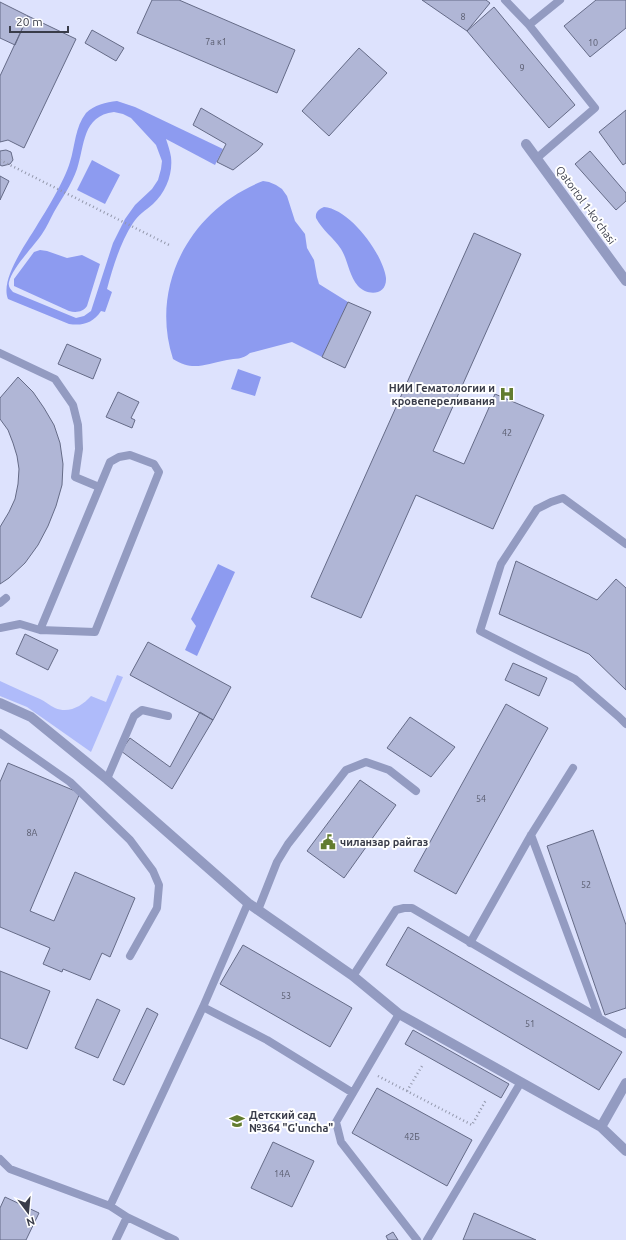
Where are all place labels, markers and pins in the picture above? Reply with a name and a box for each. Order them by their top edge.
place label: НИИ Гематологии и кровепереливания [389,382,495,407]
hospital icon: НИИ Гематологии и кровепереливания [498,385,516,403]
public building icon: чиланзар райгаз [319,833,337,851]
place label: чиланзар райгаз [340,836,428,848]
place label: Детский сад №364 "G'uncha" [249,1109,333,1134]
school or university icon: Детский сад №364 "G'uncha" [228,1112,246,1130]

